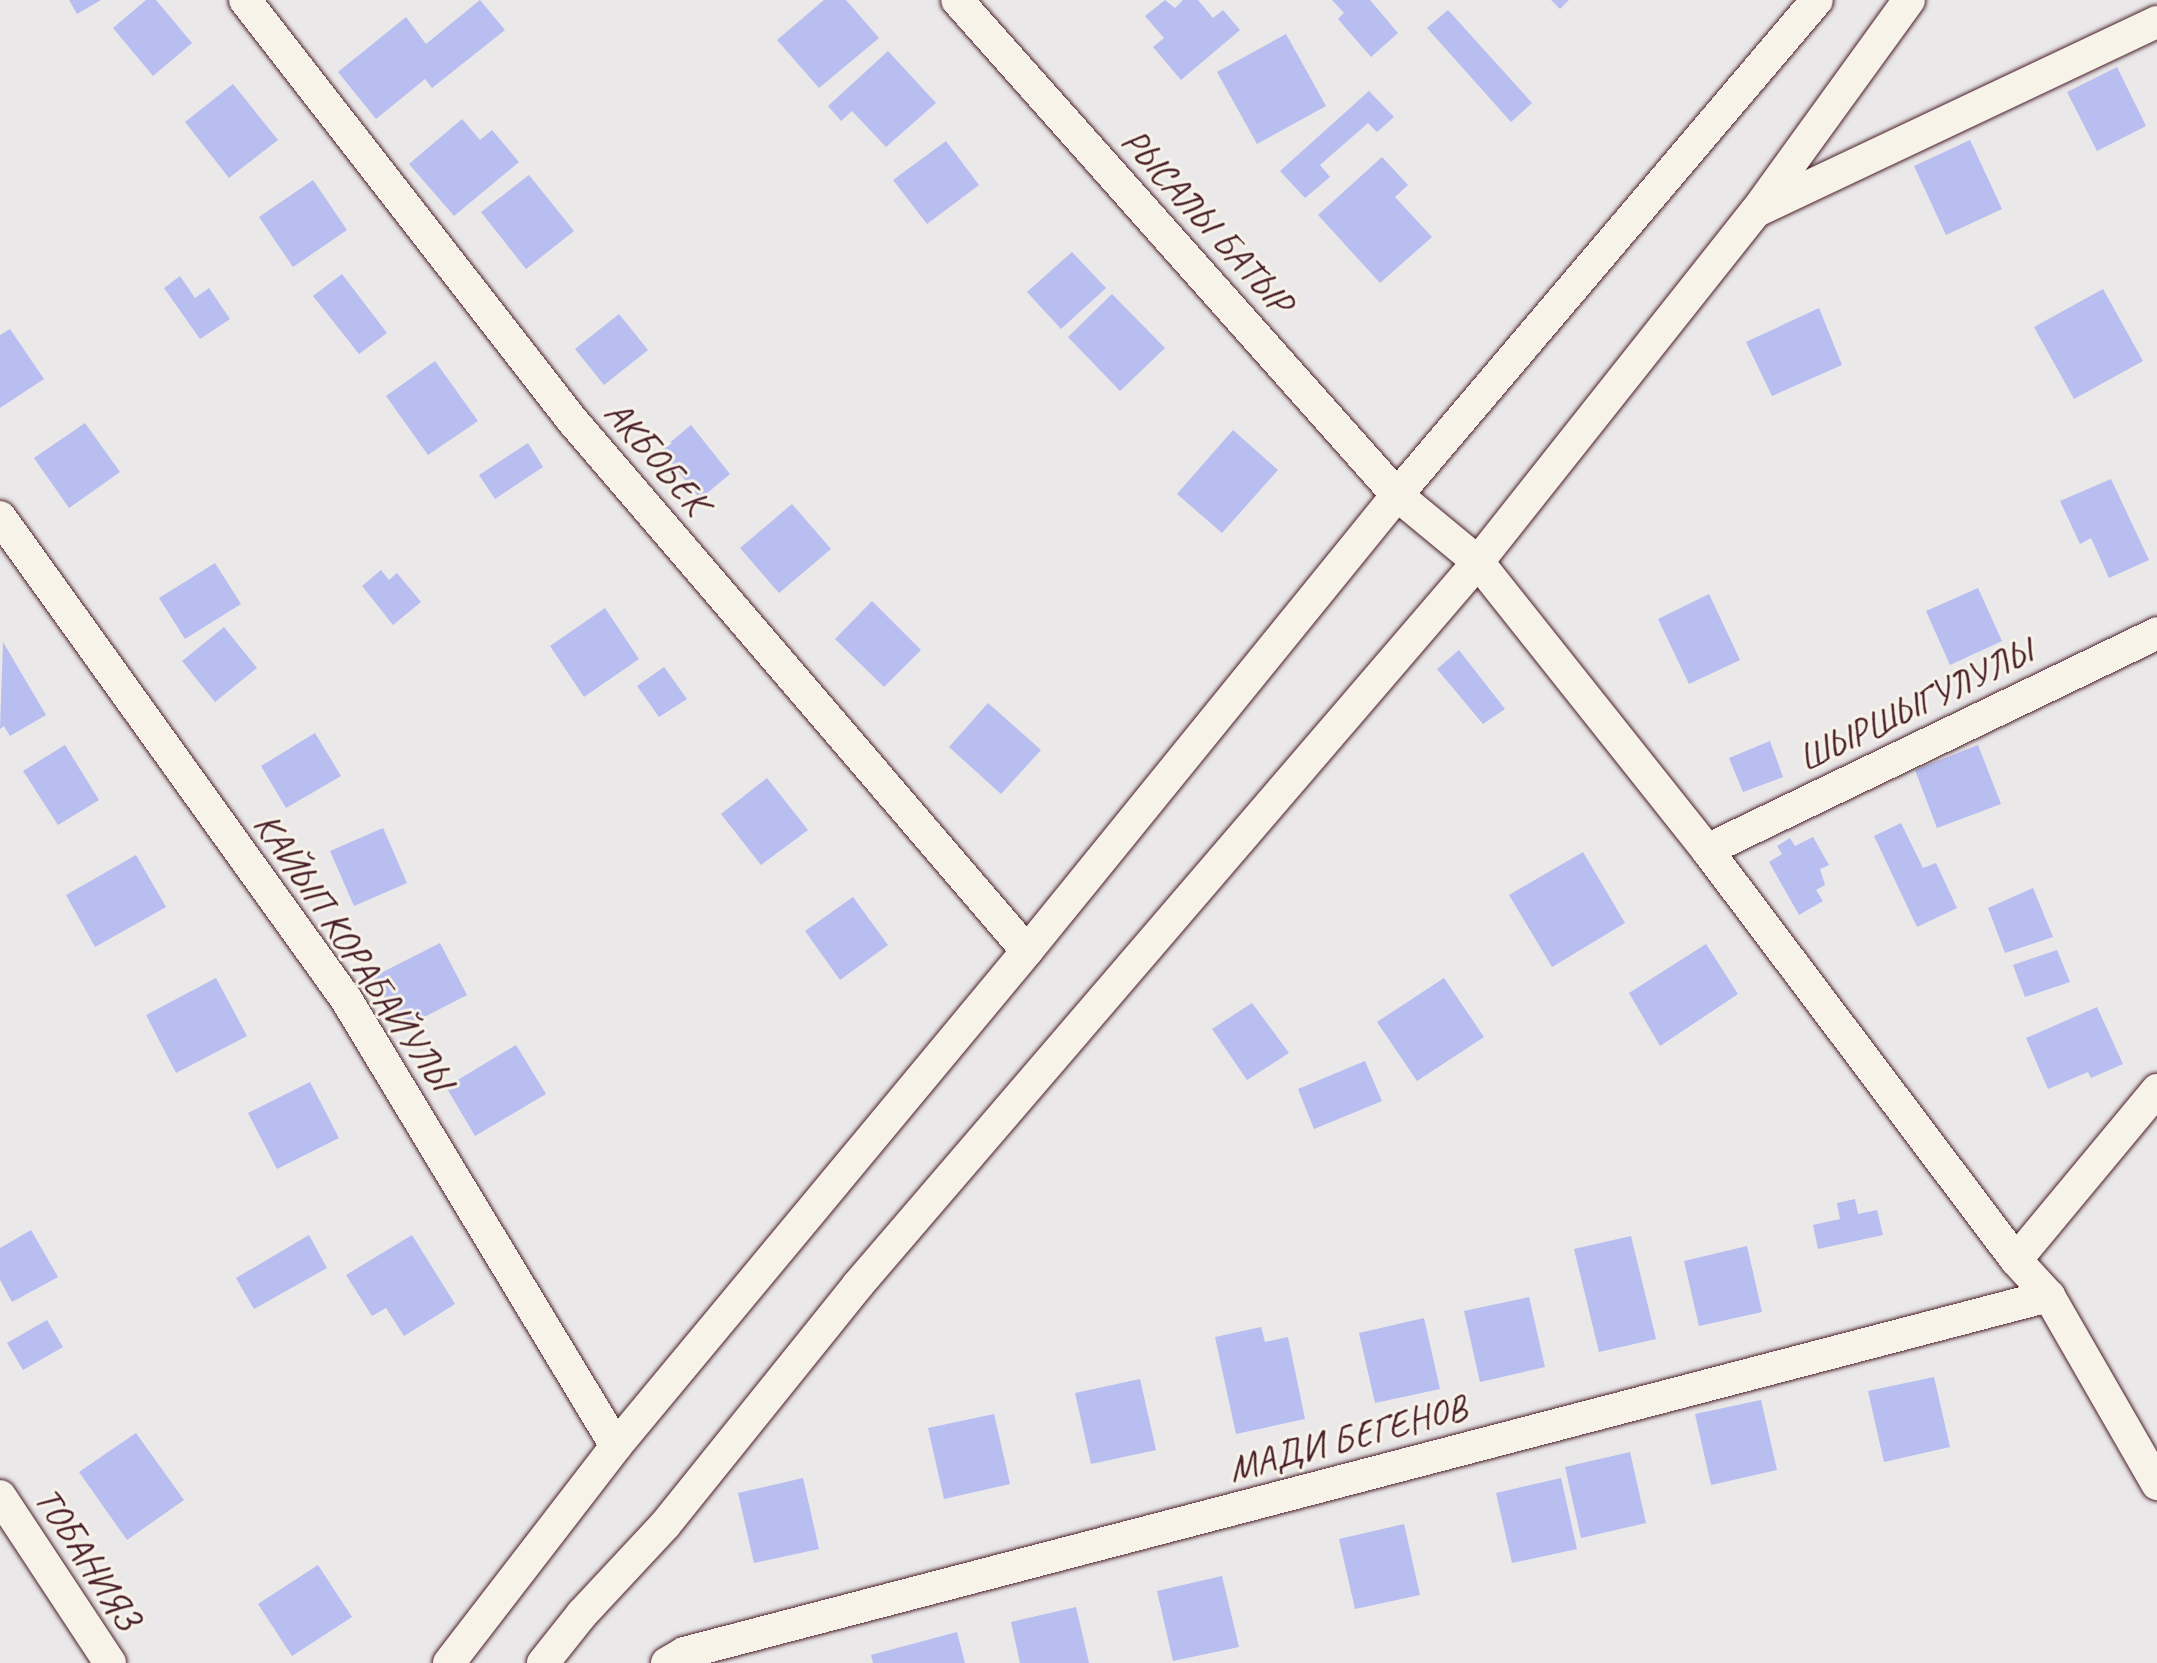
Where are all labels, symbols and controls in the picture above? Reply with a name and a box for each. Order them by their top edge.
street label: РЫСАЛЫ БАТЫР [1112,119,1302,323]
street label: АКБОБЕК [595,390,719,524]
street label: ШЫРШЫГУЛУЛЫ [1790,628,2040,782]
street label: КАЙЫП КОРАБАЙУЛЫ [244,803,464,1099]
street label: МАДИ БЕГЕНОВ [1222,1384,1472,1492]
street label: ТОБАНИЯЗ [25,1478,151,1638]

